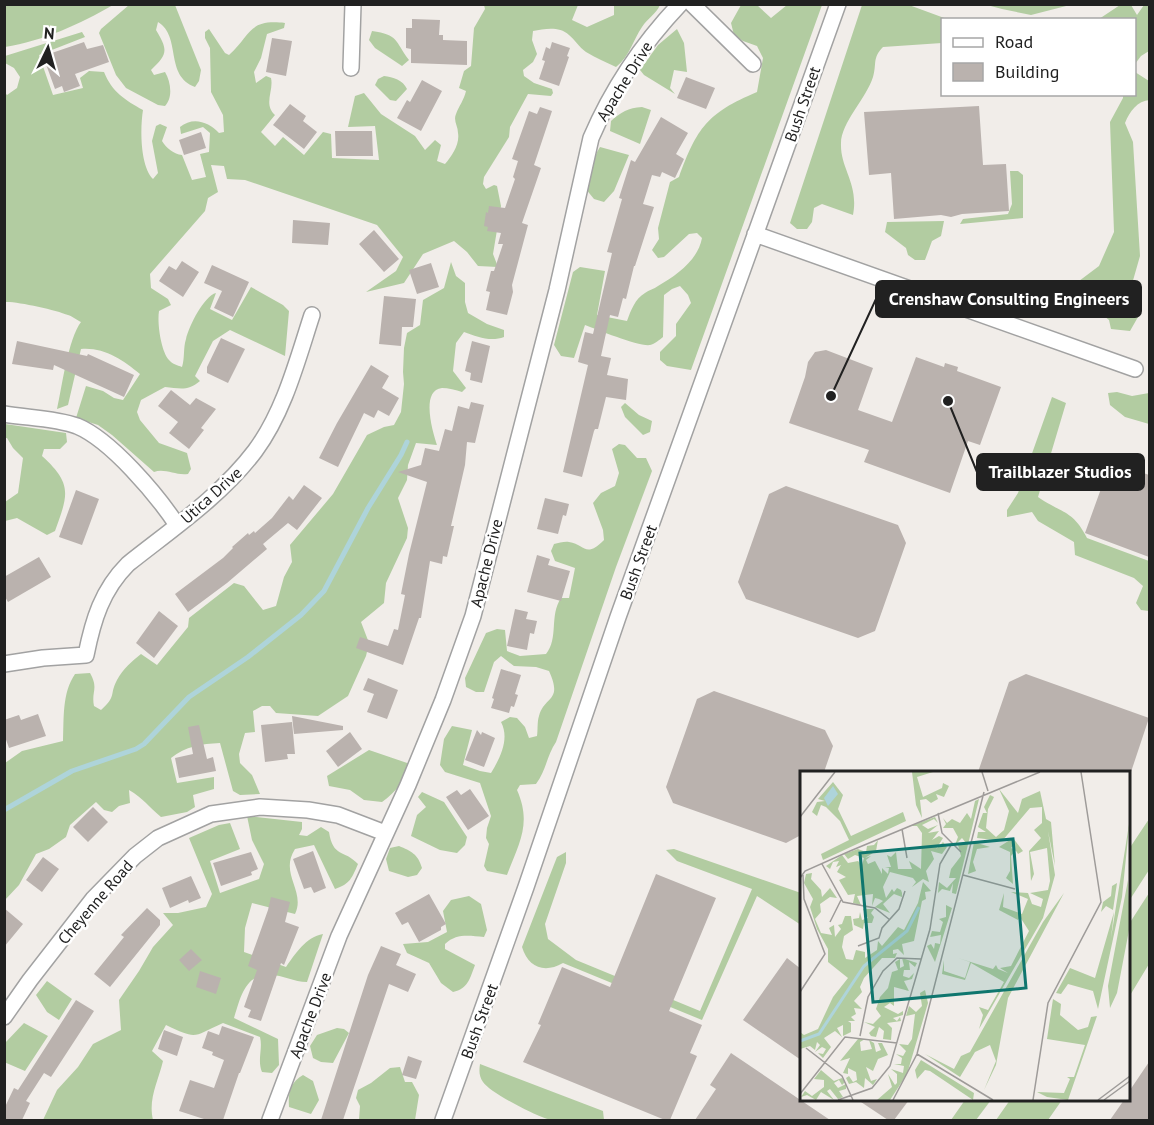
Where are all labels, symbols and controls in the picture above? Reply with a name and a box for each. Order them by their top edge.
north arrow [18,18,78,78]
legend [941,18,1136,96]
text: N [43,23,55,43]
text: Road [995,30,1033,53]
street label: Apache Drive [592,37,656,125]
text: Building [995,60,1059,83]
street label: Bush Street [780,63,824,144]
callout: Crenshaw Consulting Engineers [876,281,1141,317]
text: Crenshaw Consulting Engineers [889,287,1130,310]
callout: Trailblazer Studios [977,454,1144,490]
text: Trailblazer Studios [988,460,1132,483]
street label: Utica Drive [176,462,246,528]
street label: Apache Drive [465,517,507,609]
street label: Bush Street [615,521,661,602]
inset map [800,771,1130,1101]
street label: Cheyenne Road [53,856,137,948]
street label: Apache Drive [285,969,335,1061]
street label: Bush Street [456,980,502,1061]

